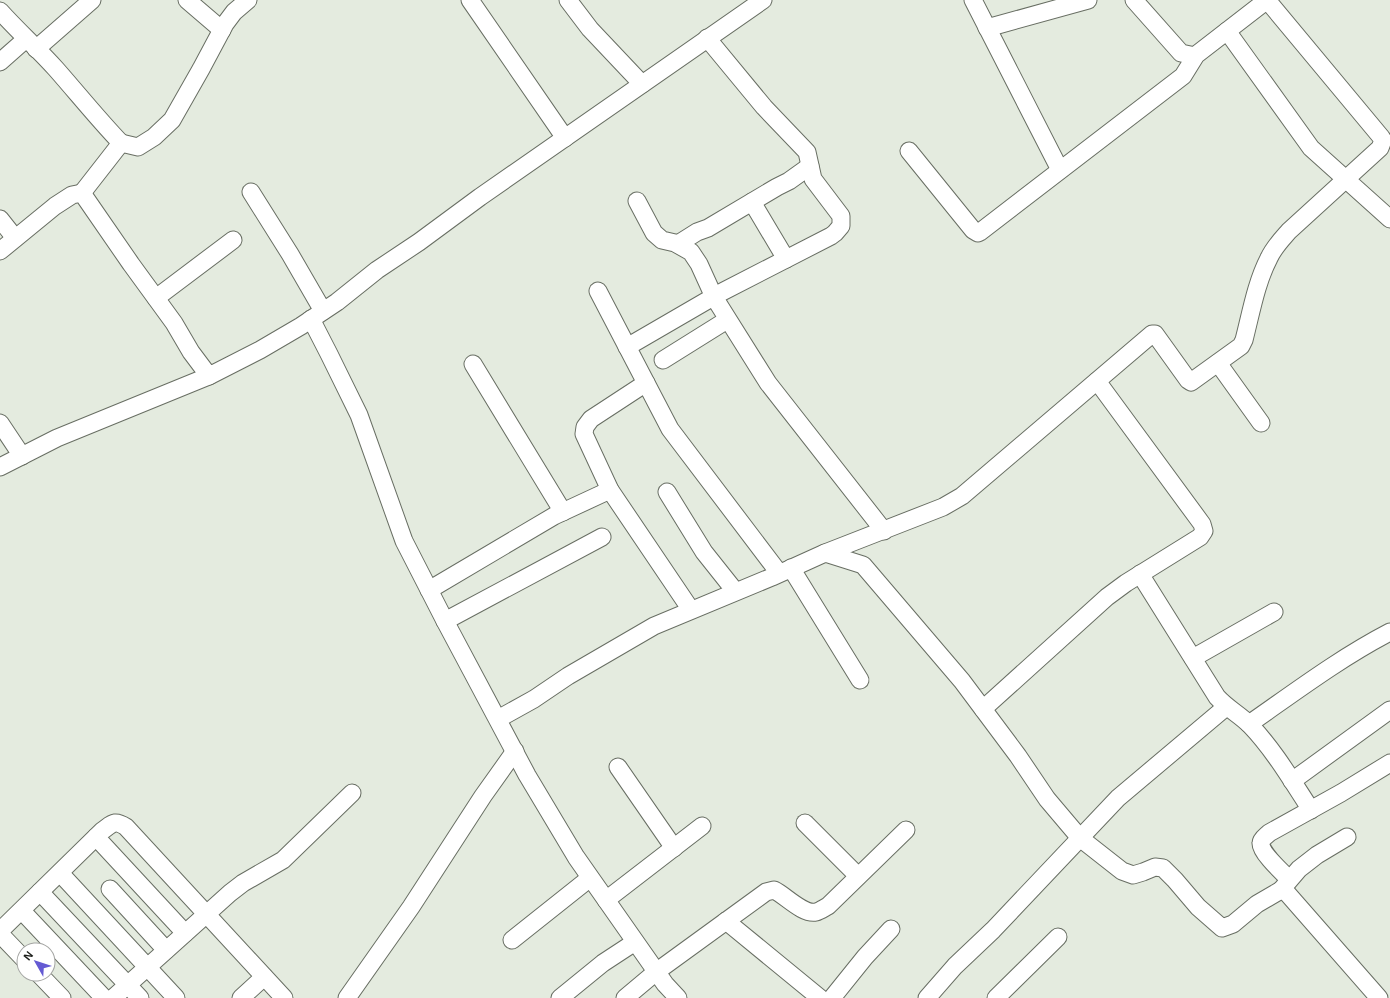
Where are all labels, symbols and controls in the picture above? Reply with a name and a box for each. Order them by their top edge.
north arrow [16,942,56,982]
text: N [21,949,35,963]

